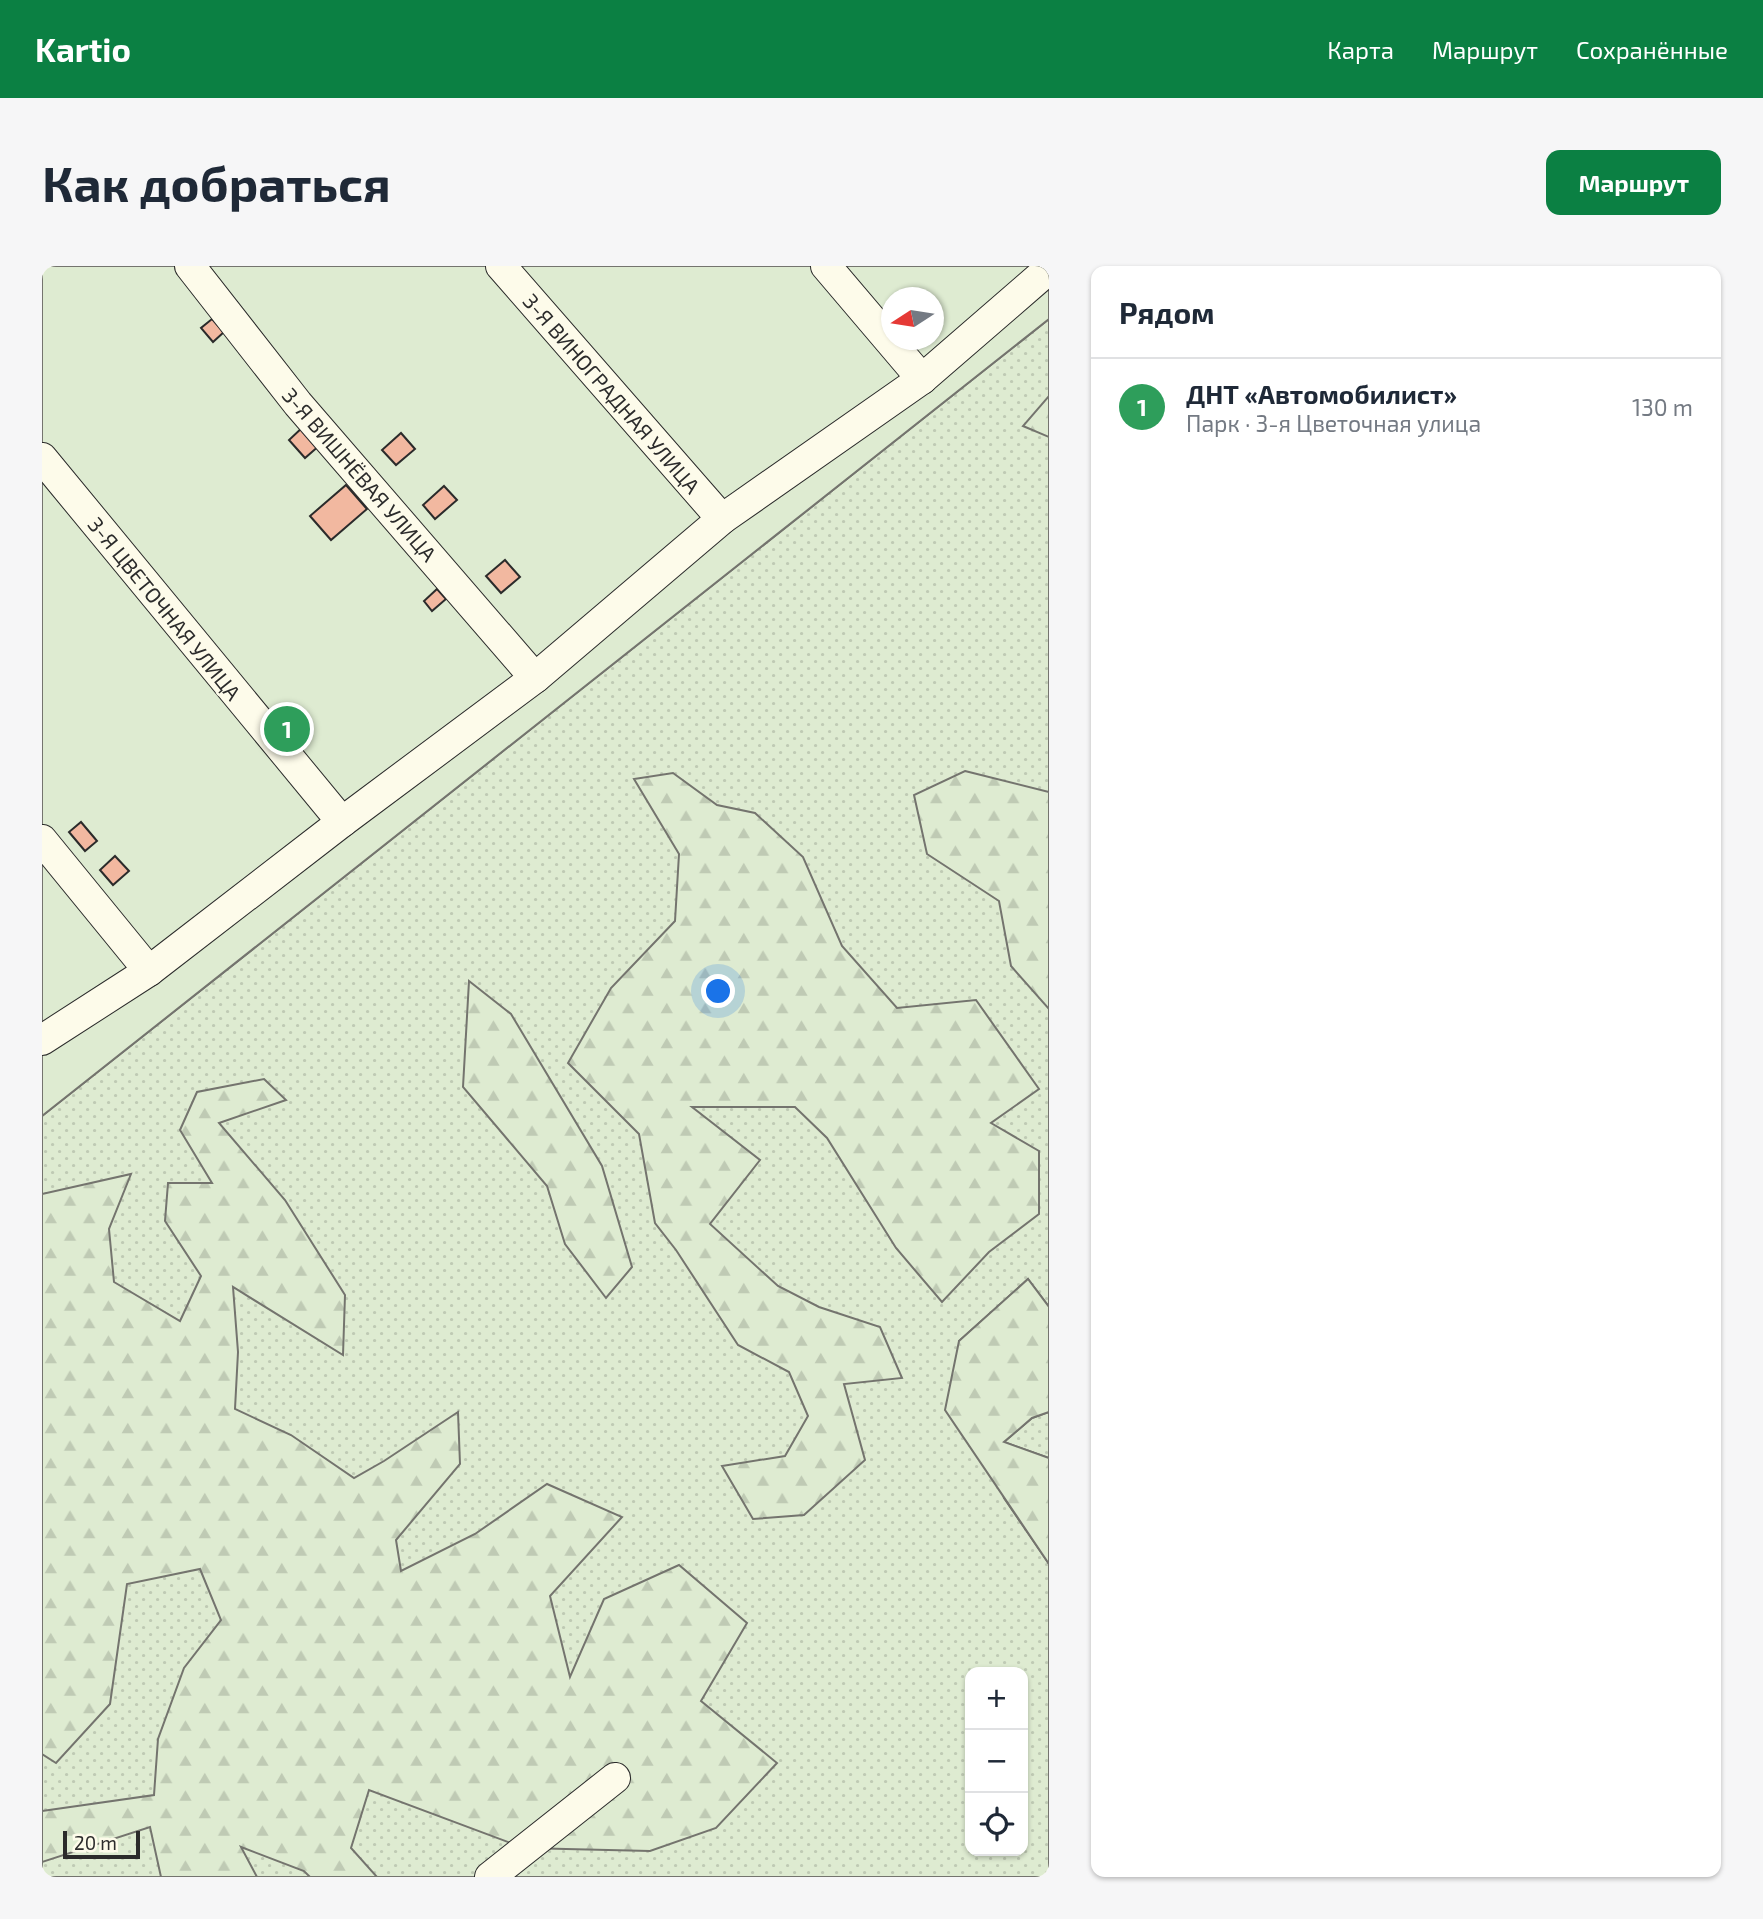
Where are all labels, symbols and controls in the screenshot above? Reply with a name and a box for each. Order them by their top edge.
text: Kartio [35,29,131,69]
text: Карта [1327,35,1394,64]
text: Маршрут [1432,35,1538,64]
text: Сохранённые [1576,35,1728,64]
button: Маршрут [1546,150,1721,215]
text: Как добраться [42,153,391,212]
north arrow [881,287,944,350]
street label: 3-Я ВИНОГРАДНАЯ УЛИЦА [518,288,706,498]
text: Рядом [1119,294,1215,330]
text: ДНТ «Автомобилист» [1186,378,1457,409]
street label: 3-Я ВИШНЁВАЯ УЛИЦА [278,382,442,566]
text: 1 [1137,393,1147,421]
text: 130 m [1632,393,1693,421]
text: Парк · 3-я Цветочная улица [1186,409,1481,437]
street label: 3-Я ЦВЕТОЧНАЯ УЛИЦА [83,511,247,705]
pin: 1 [264,703,310,755]
your location [701,974,735,1008]
map controls [965,1667,1028,1856]
button: + [965,1667,1028,1730]
button: − [965,1730,1028,1793]
button: locate [965,1793,1028,1856]
scale bar [63,1828,140,1860]
text: 20 m [74,1831,117,1854]

